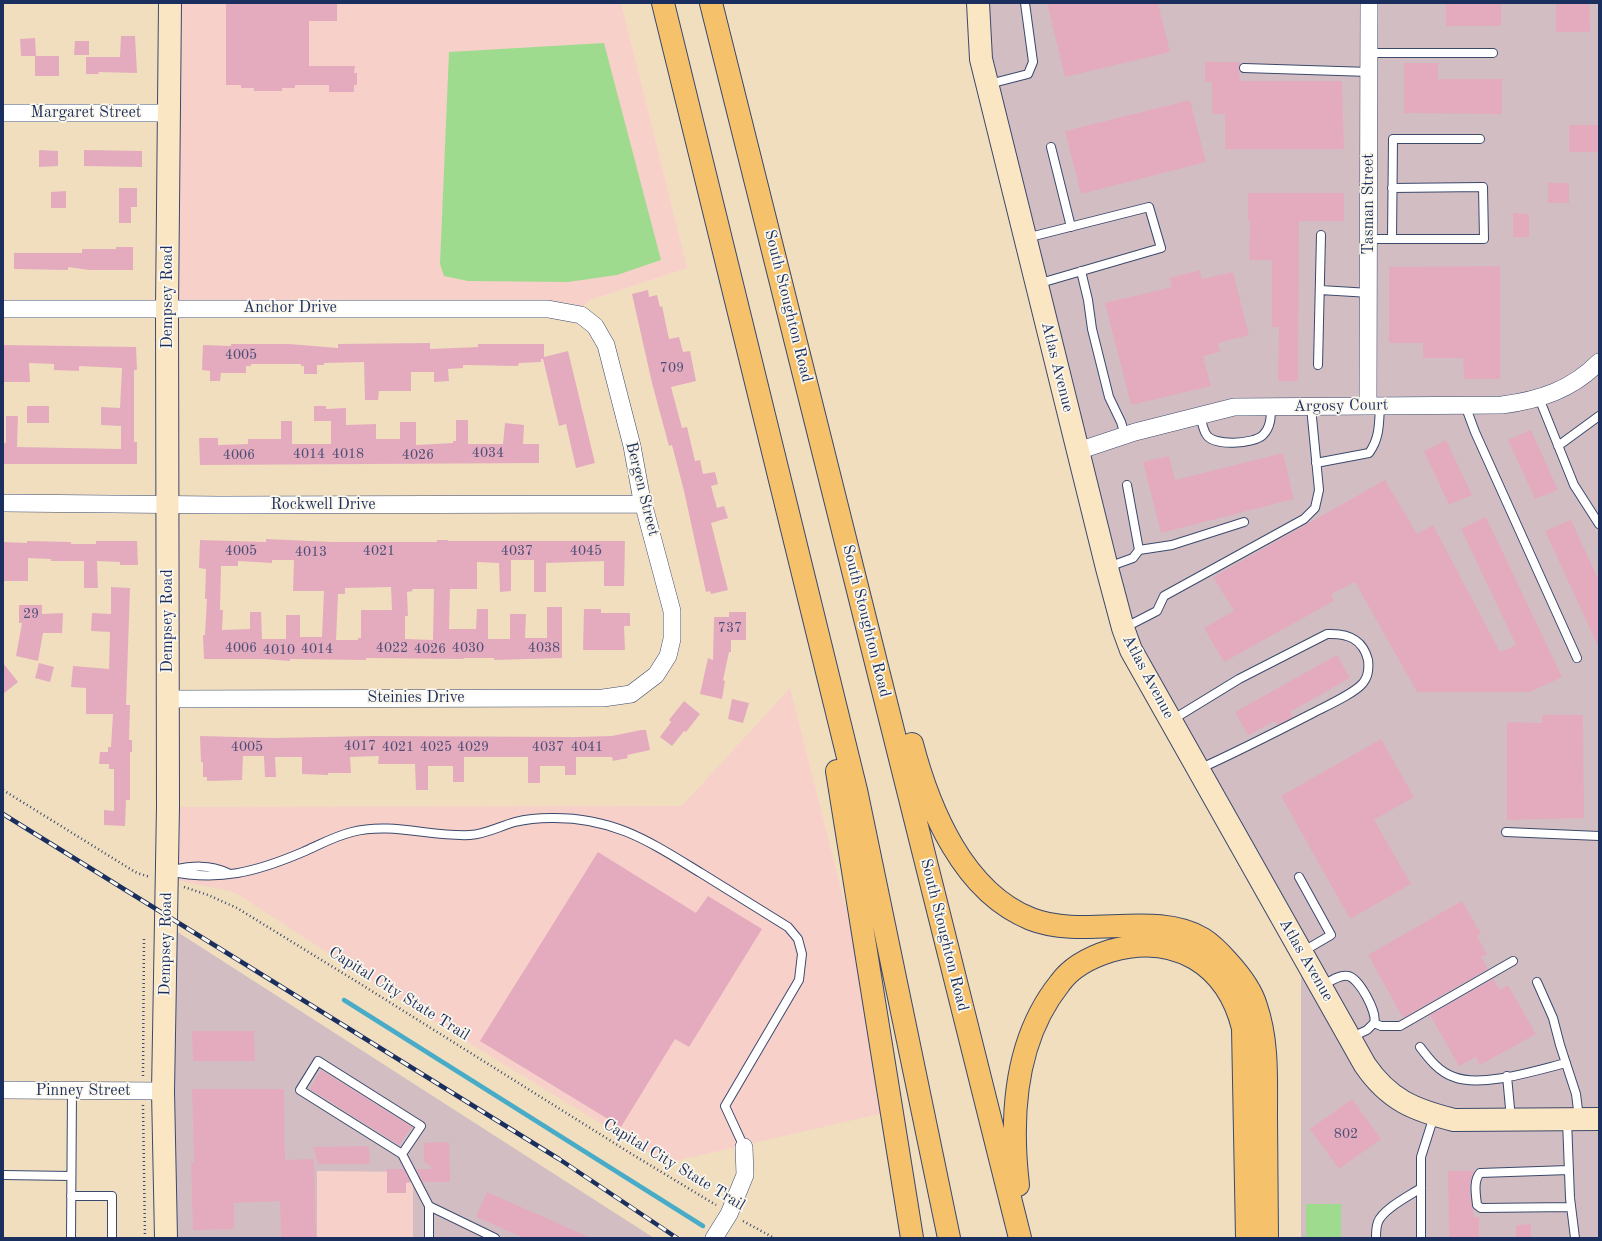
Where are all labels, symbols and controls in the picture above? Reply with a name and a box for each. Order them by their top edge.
street label: Margaret Street [31,103,141,123]
street label: Tasman Street [1359,153,1379,255]
street label: South Stoughton Road [760,228,816,384]
street label: Dempsey Road [158,245,178,349]
street label: Anchor Drive [243,298,337,318]
street label: Atlas Avenue [1037,320,1077,414]
house number: 4005 [225,347,257,363]
house number: 709 [660,360,684,376]
street label: Argosy Court [1294,396,1388,416]
street label: Bergen Street [621,440,663,538]
house number: 4034 [472,445,504,461]
house number: 4014 [293,446,325,462]
house number: 4018 [332,446,364,462]
house number: 4006 [223,447,255,463]
house number: 4026 [402,447,434,463]
street label: Rockwell Drive [270,495,376,515]
house number: 4005 [225,543,257,559]
house number: 4021 [363,543,395,559]
house number: 4037 [501,543,533,559]
house number: 4045 [570,543,602,559]
street label: South Stoughton Road [838,543,894,699]
house number: 4013 [295,544,327,560]
street label: Dempsey Road [158,569,178,673]
house number: 29 [23,606,39,622]
house number: 737 [718,620,742,636]
street label: Atlas Avenue [1118,632,1178,722]
house number: 4006 [225,640,257,656]
house number: 4022 [376,640,408,656]
house number: 4030 [452,640,484,656]
house number: 4038 [528,640,560,656]
house number: 4014 [301,641,333,657]
house number: 4026 [414,641,446,657]
house number: 4010 [263,642,295,658]
street label: Steinies Drive [367,688,465,708]
house number: 4017 [344,738,376,754]
house number: 4005 [231,739,263,755]
house number: 4021 [382,739,414,755]
house number: 4025 [420,739,452,755]
house number: 4029 [457,739,489,755]
house number: 4037 [532,739,564,755]
house number: 4041 [571,739,603,755]
street label: South Stoughton Road [916,857,972,1013]
street label: Dempsey Road [155,892,177,996]
street label: Atlas Avenue [1275,915,1337,1005]
street label: Capital City State Trail [325,943,473,1045]
street label: Pinney Street [35,1081,131,1101]
street label: Capital City State Trail [599,1115,749,1215]
house number: 802 [1334,1126,1358,1142]

